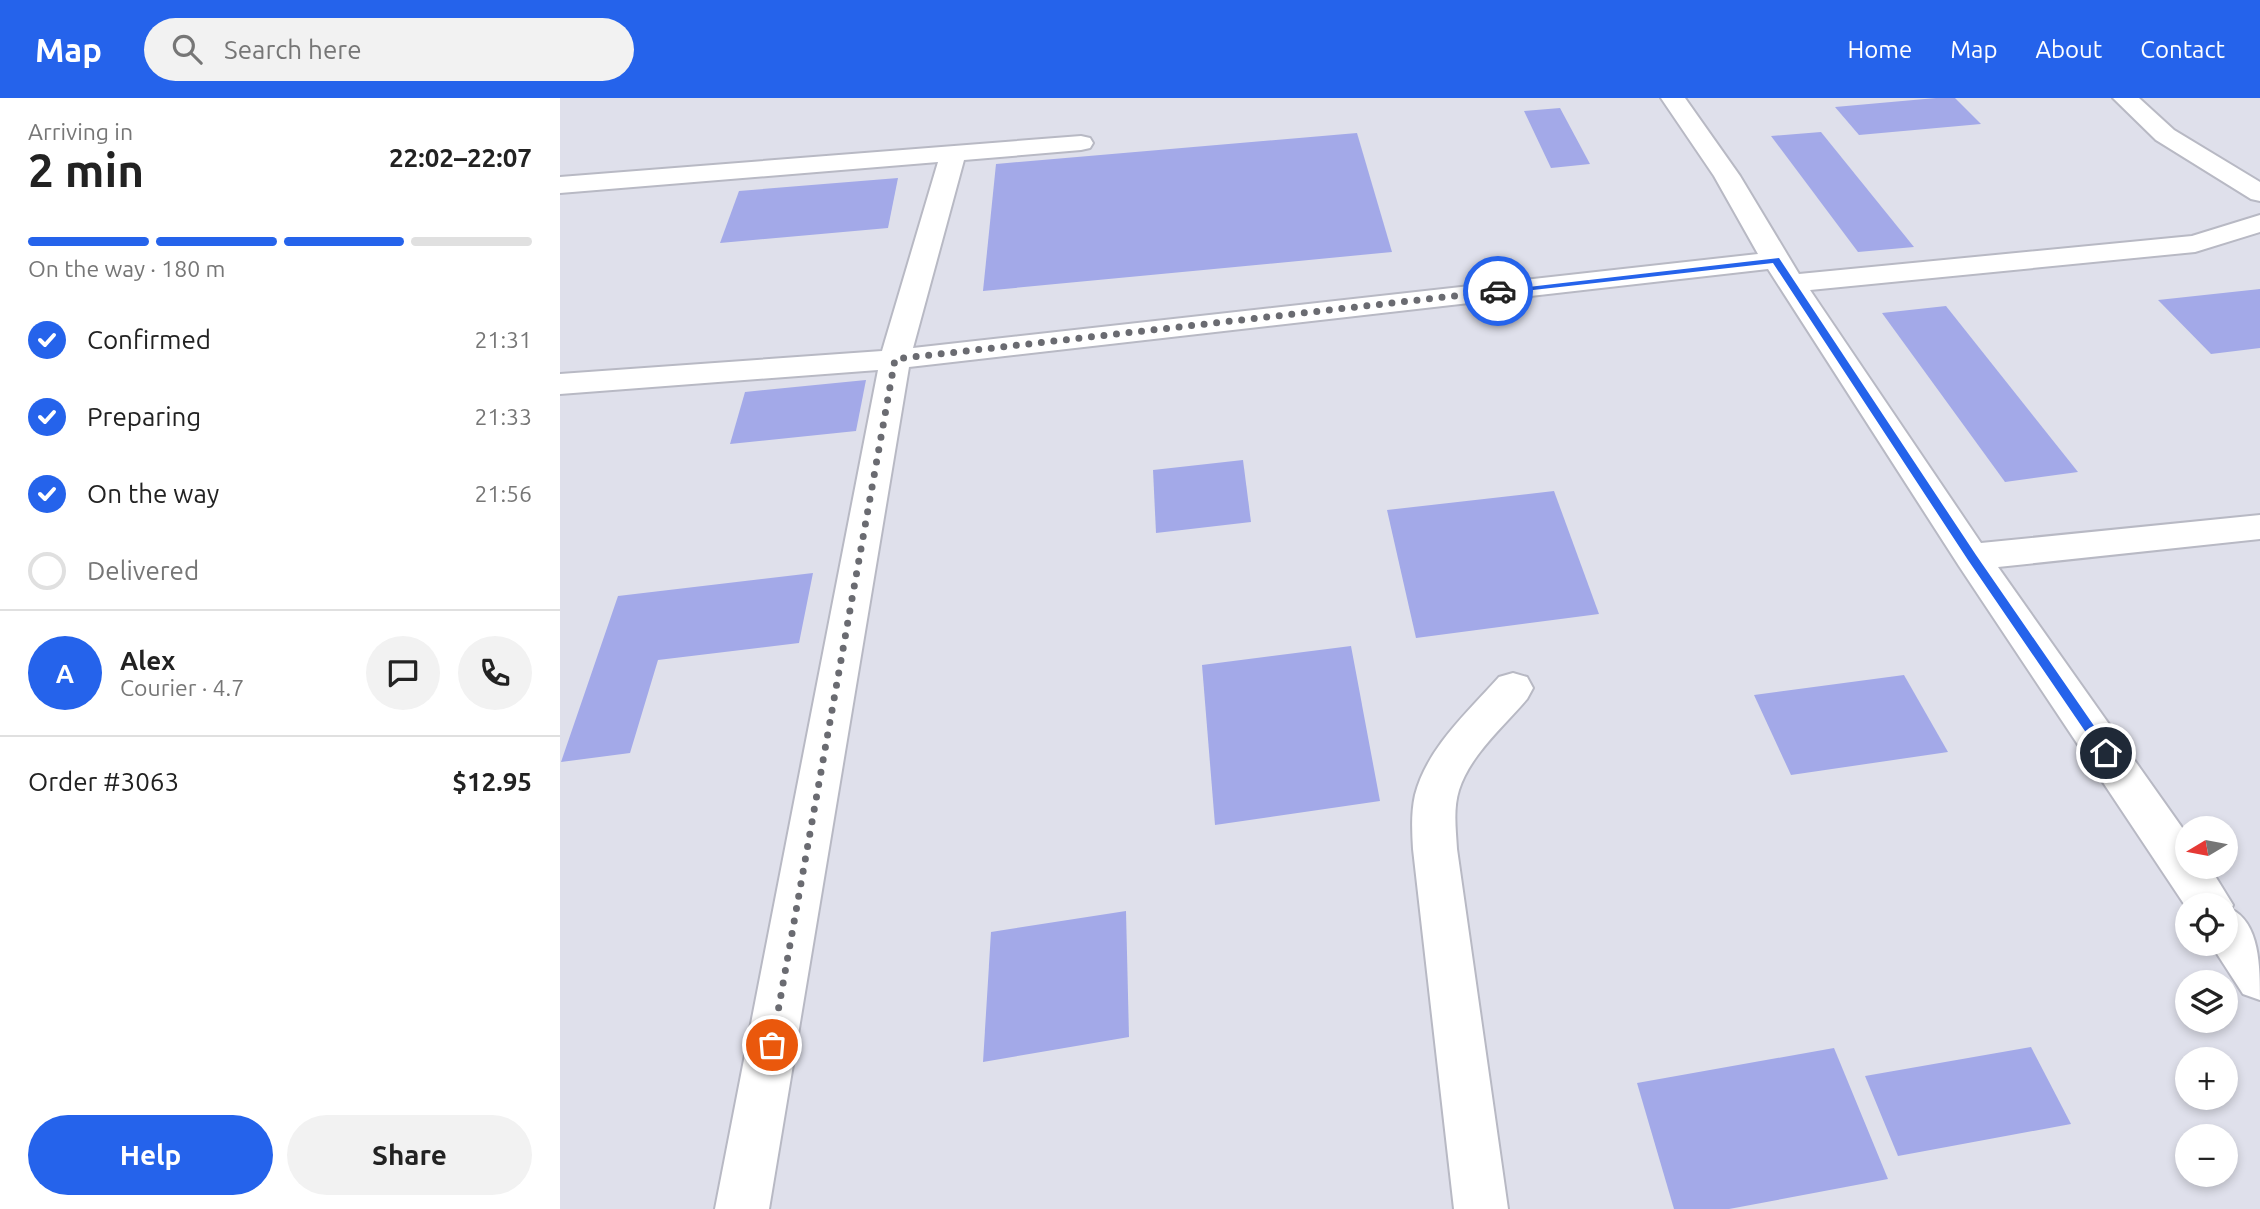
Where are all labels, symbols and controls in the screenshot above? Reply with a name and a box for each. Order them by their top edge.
search box [144,18,634,81]
icon: search [168,30,206,68]
text: Map [35,31,102,68]
text: Search here [224,35,362,64]
text: Home [1847,36,1912,63]
text: Map [1950,36,1997,63]
text: About [2035,36,2102,63]
text: Contact [2140,36,2225,63]
text: Arriving in [28,119,133,144]
text: 22:02–22:07 [389,143,532,172]
text: 2 min [28,144,144,196]
text: On the way · 180 m [28,256,225,281]
courier [1463,256,1533,326]
icon: car [1479,272,1517,310]
icon: check [28,321,66,359]
text: Confirmed [87,325,211,354]
text: 21:31 [474,327,532,352]
icon: check [28,398,66,436]
text: Preparing [87,402,201,431]
text: 21:33 [474,404,532,429]
icon: check [28,475,66,513]
text: On the way [87,479,219,508]
text: 21:56 [474,481,532,506]
text: Delivered [87,556,199,585]
button: chat [366,636,440,710]
button: phone [458,636,532,710]
text: Alex [120,646,175,675]
text: A [56,659,74,688]
text: Courier · 4.7 [120,675,244,700]
pin [2076,723,2136,783]
icon: home [2087,734,2125,772]
text: Order #3063 [28,767,179,796]
text: $12.95 [452,767,532,796]
north arrow [2175,816,2238,878]
map controls [2175,816,2238,1187]
button: locate [2175,893,2238,956]
button: layers [2175,970,2238,1033]
pin [742,1015,802,1075]
icon: bag [753,1026,791,1064]
button: + [2175,1047,2238,1110]
button: Help [28,1115,273,1195]
button: Share [287,1115,532,1195]
button: − [2175,1124,2238,1187]

